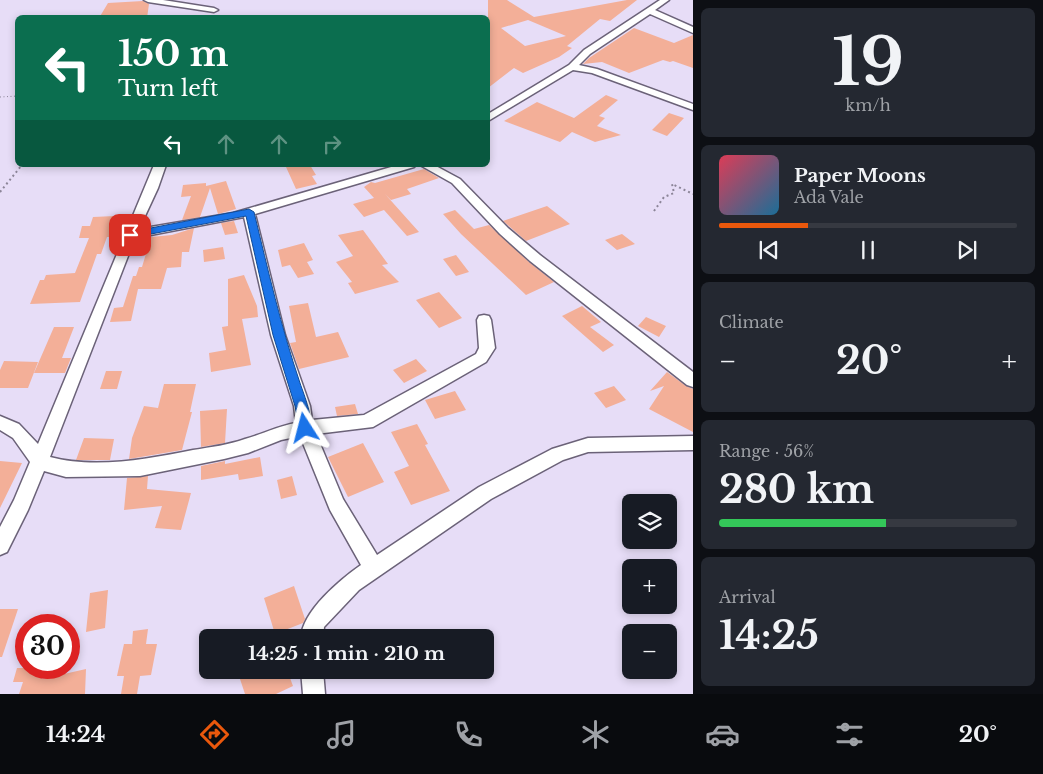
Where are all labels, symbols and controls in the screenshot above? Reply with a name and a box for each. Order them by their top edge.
text: 19 [832,22,904,103]
text: 150 m [118,32,229,75]
icon: left [35,35,100,100]
text: Turn left [118,75,218,102]
text: km/h [845,95,891,115]
icon: left [159,130,187,158]
icon: ahead [212,130,240,158]
icon: ahead [265,130,293,158]
icon: right [318,130,346,158]
text: Paper Moons [794,164,926,187]
text: Ada Vale [794,187,864,207]
pin [109,214,151,256]
icon: arrive [116,221,144,249]
icon: previous [755,236,783,264]
icon: pause [854,236,882,264]
icon: next [953,236,981,264]
text: Climate [719,312,784,332]
text: 20° [836,337,902,384]
text: − [719,344,737,379]
text: + [1002,344,1017,379]
position arrow [278,401,330,453]
text: Range · 56% [719,441,814,461]
text: 280 km [719,466,874,513]
map controls [622,494,677,679]
button: layers [622,494,677,549]
button: + [622,559,677,614]
text: Arrival [719,587,776,607]
text: 14:25 [719,612,819,659]
speed limit sign: 30 [15,614,80,679]
button: − [622,624,677,679]
text: 14:25 · 1 min · 210 m [248,642,445,665]
icon: directions [197,717,232,752]
icon: music [324,717,359,752]
icon: phone [451,717,486,752]
icon: climate [578,717,613,752]
icon: car [705,717,740,752]
icon: filters [832,717,867,752]
text: 14:24 [46,721,105,748]
text: 20° [959,721,997,748]

